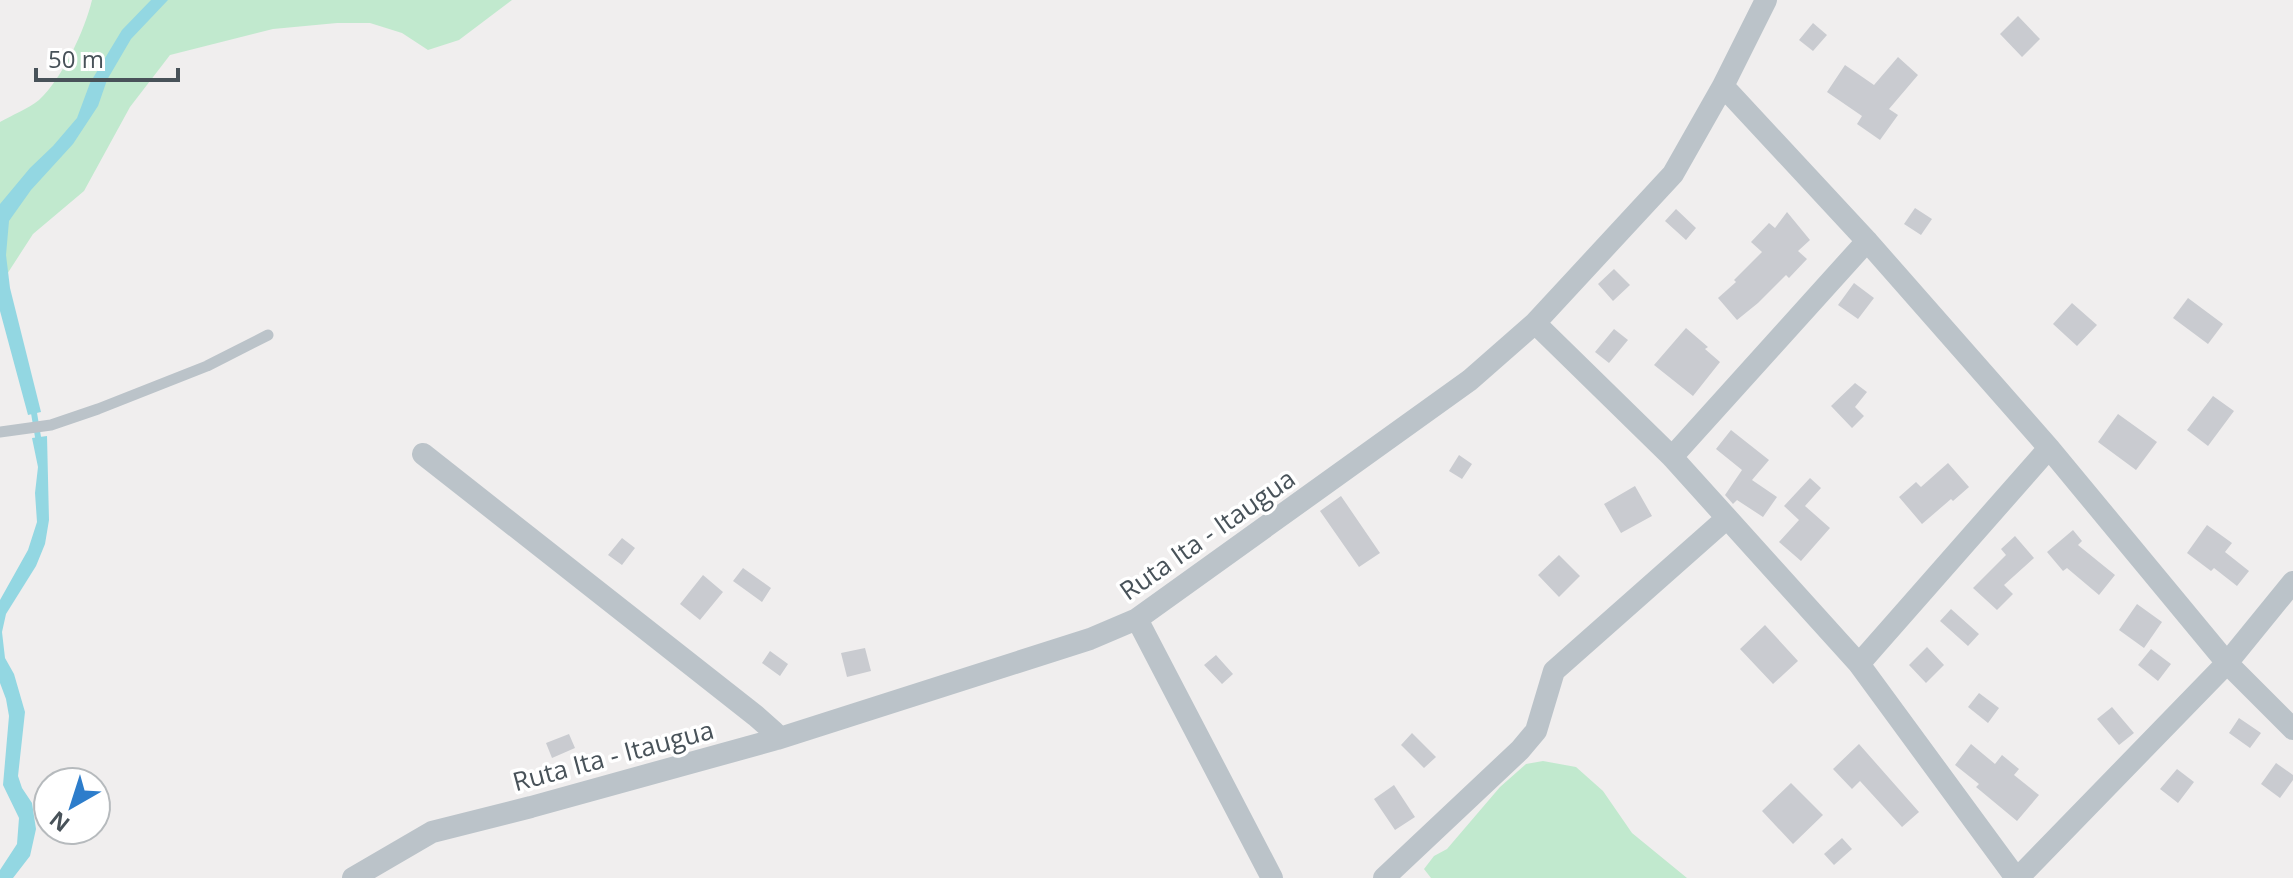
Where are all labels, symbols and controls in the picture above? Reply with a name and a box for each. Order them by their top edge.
scale bar [36,32,178,82]
text: 50 m [48,42,104,75]
street label: Ruta Ita - Itaugua [1112,460,1302,608]
street label: Ruta Ita - Itaugua [508,711,718,799]
north arrow [32,766,112,846]
text: N [42,805,75,840]

